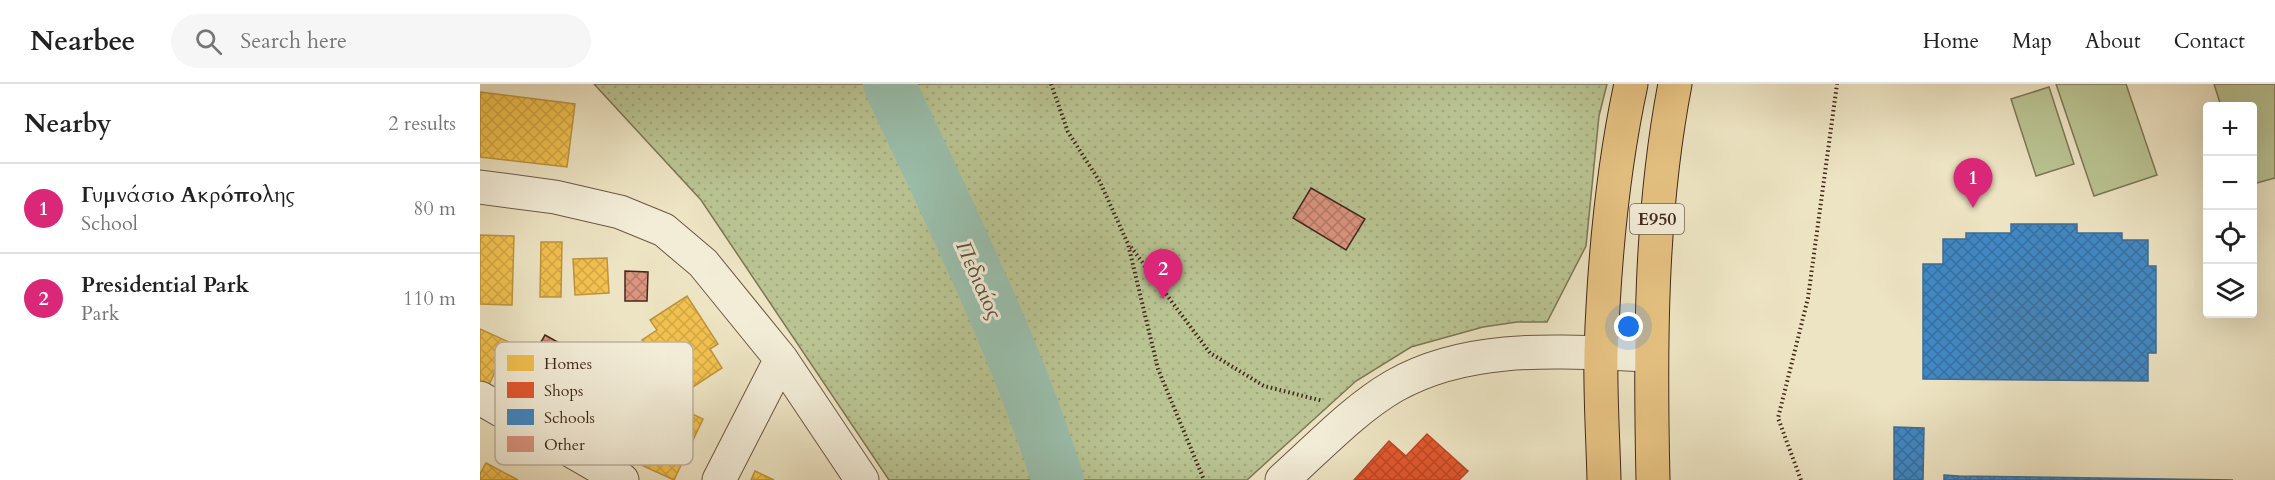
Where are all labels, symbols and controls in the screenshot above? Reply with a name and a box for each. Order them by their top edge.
search box [171,14,591,68]
text: Nearbee [30,22,135,60]
icon: search [192,25,225,58]
text: Search here [240,26,347,56]
text: Home [1923,27,1979,56]
text: Map [2012,27,2052,56]
text: About [2085,27,2141,56]
text: Contact [2174,27,2245,56]
map controls [2203,102,2257,318]
button: + [2203,102,2257,156]
text: Nearby [24,106,112,141]
text: 2 results [388,110,456,137]
button: − [2203,156,2257,210]
pin: 1 [1954,158,1992,208]
text: Γυμνάσιο Ακρόπολης [81,180,295,210]
text: 1 [38,195,49,222]
text: 80 m [413,195,456,222]
road number: E950 [1630,204,1684,234]
text: School [81,210,138,237]
button: locate [2203,210,2257,264]
water label: Πεδιαίος [948,236,1009,324]
pin: 2 [1144,250,1182,299]
button: layers [2203,264,2257,318]
text: Presidential Park [81,270,249,300]
text: 2 [38,285,49,312]
text: 110 m [403,285,456,312]
text: Park [81,300,119,327]
your location [1614,312,1643,341]
legend [495,342,693,465]
text: Homes [544,353,592,375]
text: Shops [544,380,583,402]
text: Schools [544,407,595,429]
text: Other [544,434,585,456]

